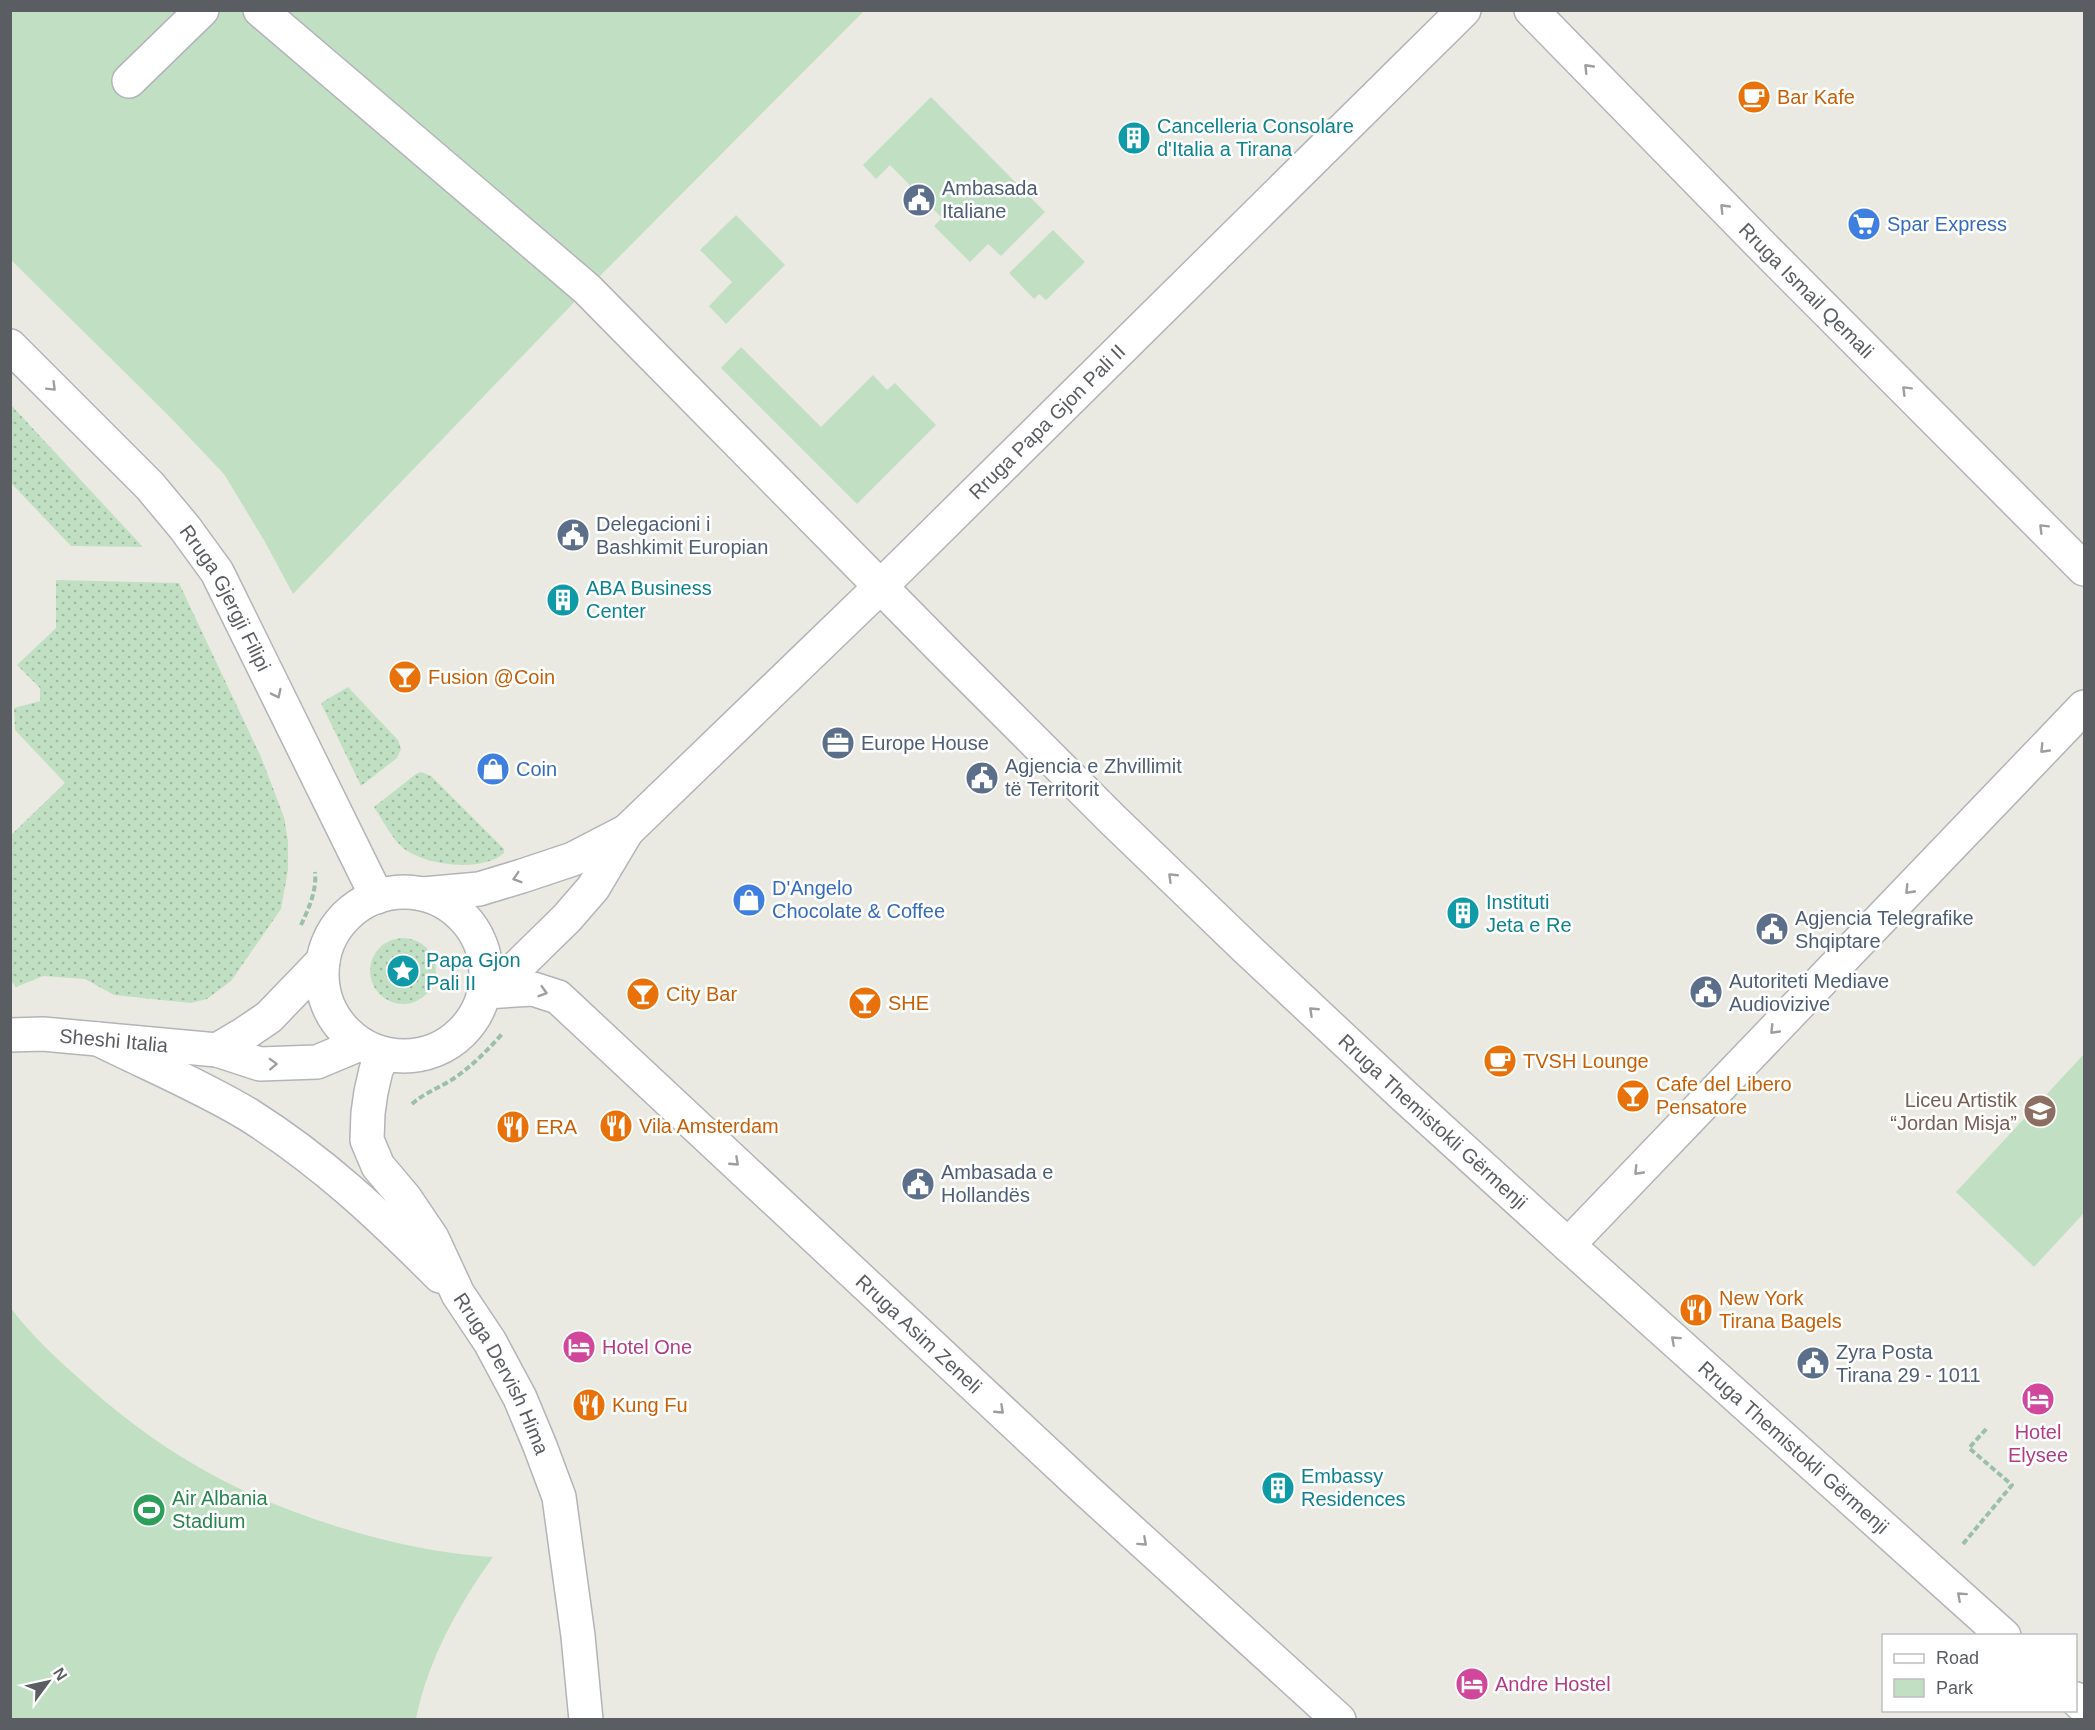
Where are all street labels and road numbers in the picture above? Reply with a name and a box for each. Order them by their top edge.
street label: Rruga Ismail Qemali [1735,218,1878,362]
street label: Rruga Papa Gjon Pali II [965,340,1130,504]
street label: Rruga Gjergji Filipi [176,521,275,675]
street label: Sheshi Italia [58,1025,170,1057]
street label: Rruga Themistokli Gërmenji [1334,1030,1532,1213]
street label: Rruga Asim Zeneli [852,1270,986,1398]
street label: Rruga Dervish Hima [449,1289,553,1458]
street label: Rruga Themistokli Gërmenji [1694,1356,1893,1538]

